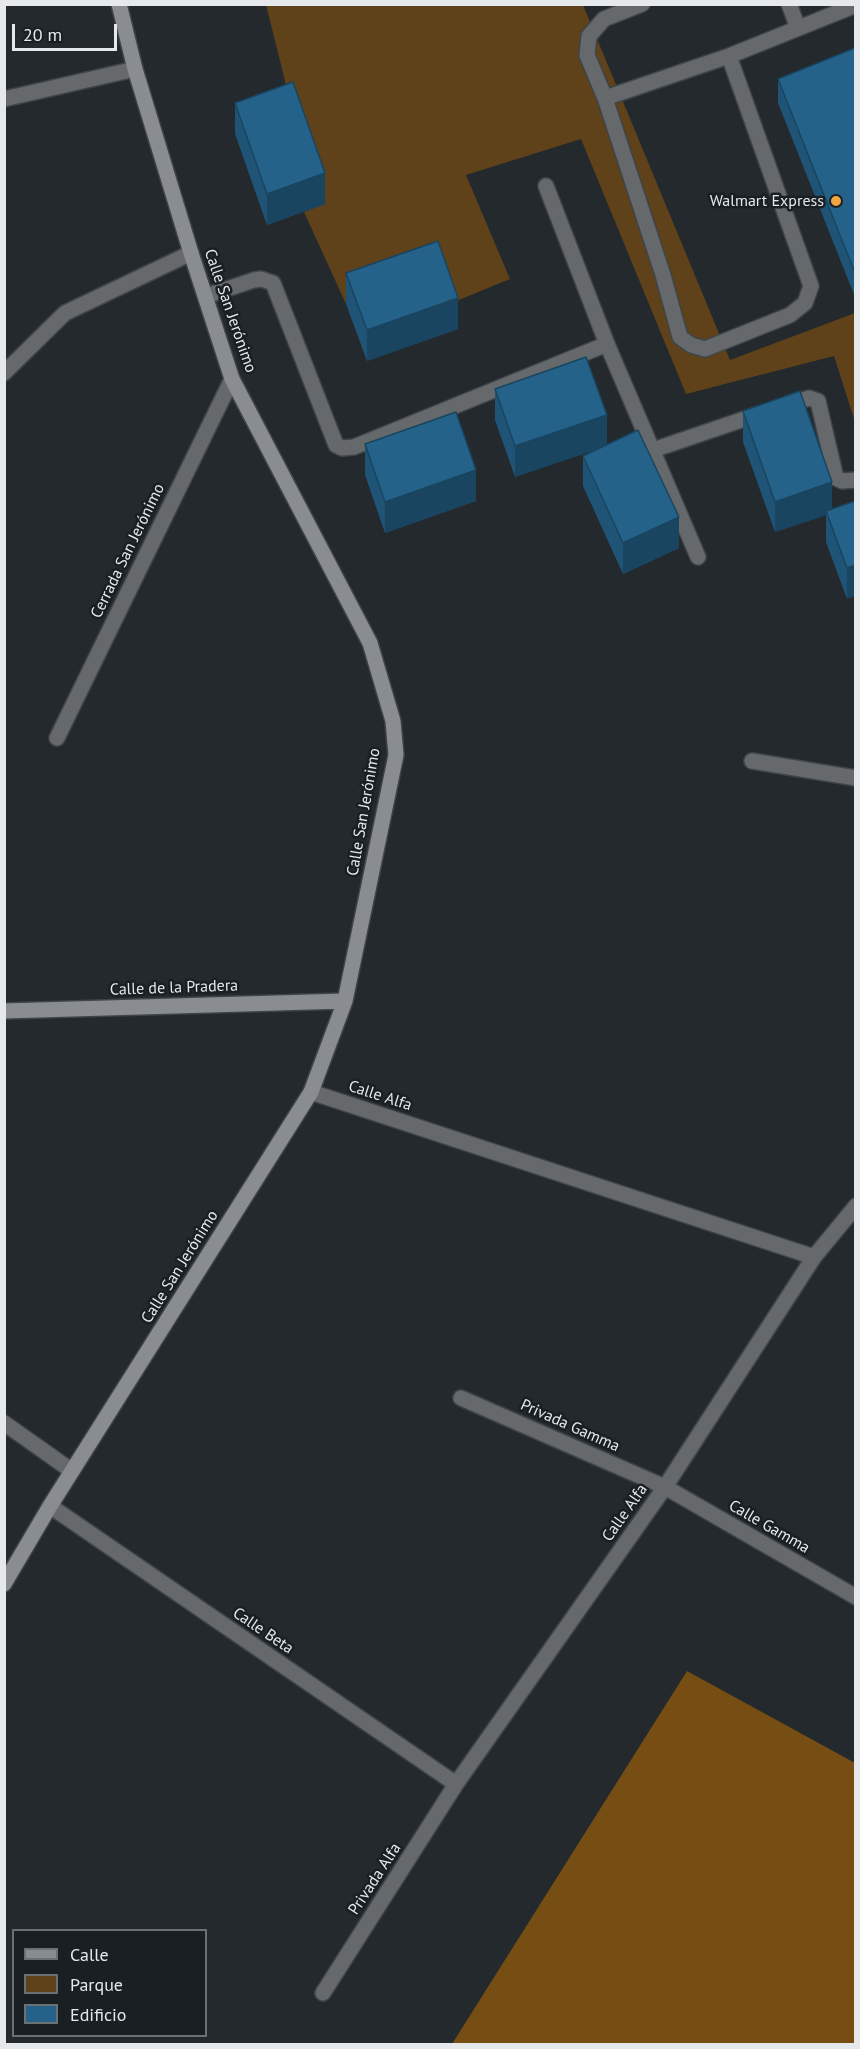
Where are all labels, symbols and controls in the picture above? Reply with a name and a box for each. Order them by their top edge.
scale bar [15,12,120,50]
text: 20 m [23,23,62,46]
place label: Walmart Express [710,191,824,211]
marker: Walmart Express [829,194,843,208]
street label: Calle San Jerónimo [200,247,260,375]
street label: Cerrada San Jerónimo [87,481,169,621]
street label: Calle San Jerónimo [343,747,385,877]
street label: Calle de la Pradera [110,976,238,1000]
street label: Calle Alfa [346,1077,414,1115]
street label: Calle San Jerónimo [138,1207,222,1327]
street label: Privada Gamma [518,1396,622,1456]
street label: Calle Alfa [598,1481,652,1545]
street label: Calle Gamma [725,1496,813,1558]
street label: Calle Beta [229,1604,297,1658]
street label: Privada Alfa [345,1840,405,1918]
legend [12,1929,207,2037]
text: Calle [70,1943,109,1966]
text: Parque [70,1973,123,1996]
text: Edificio [70,2003,126,2026]

